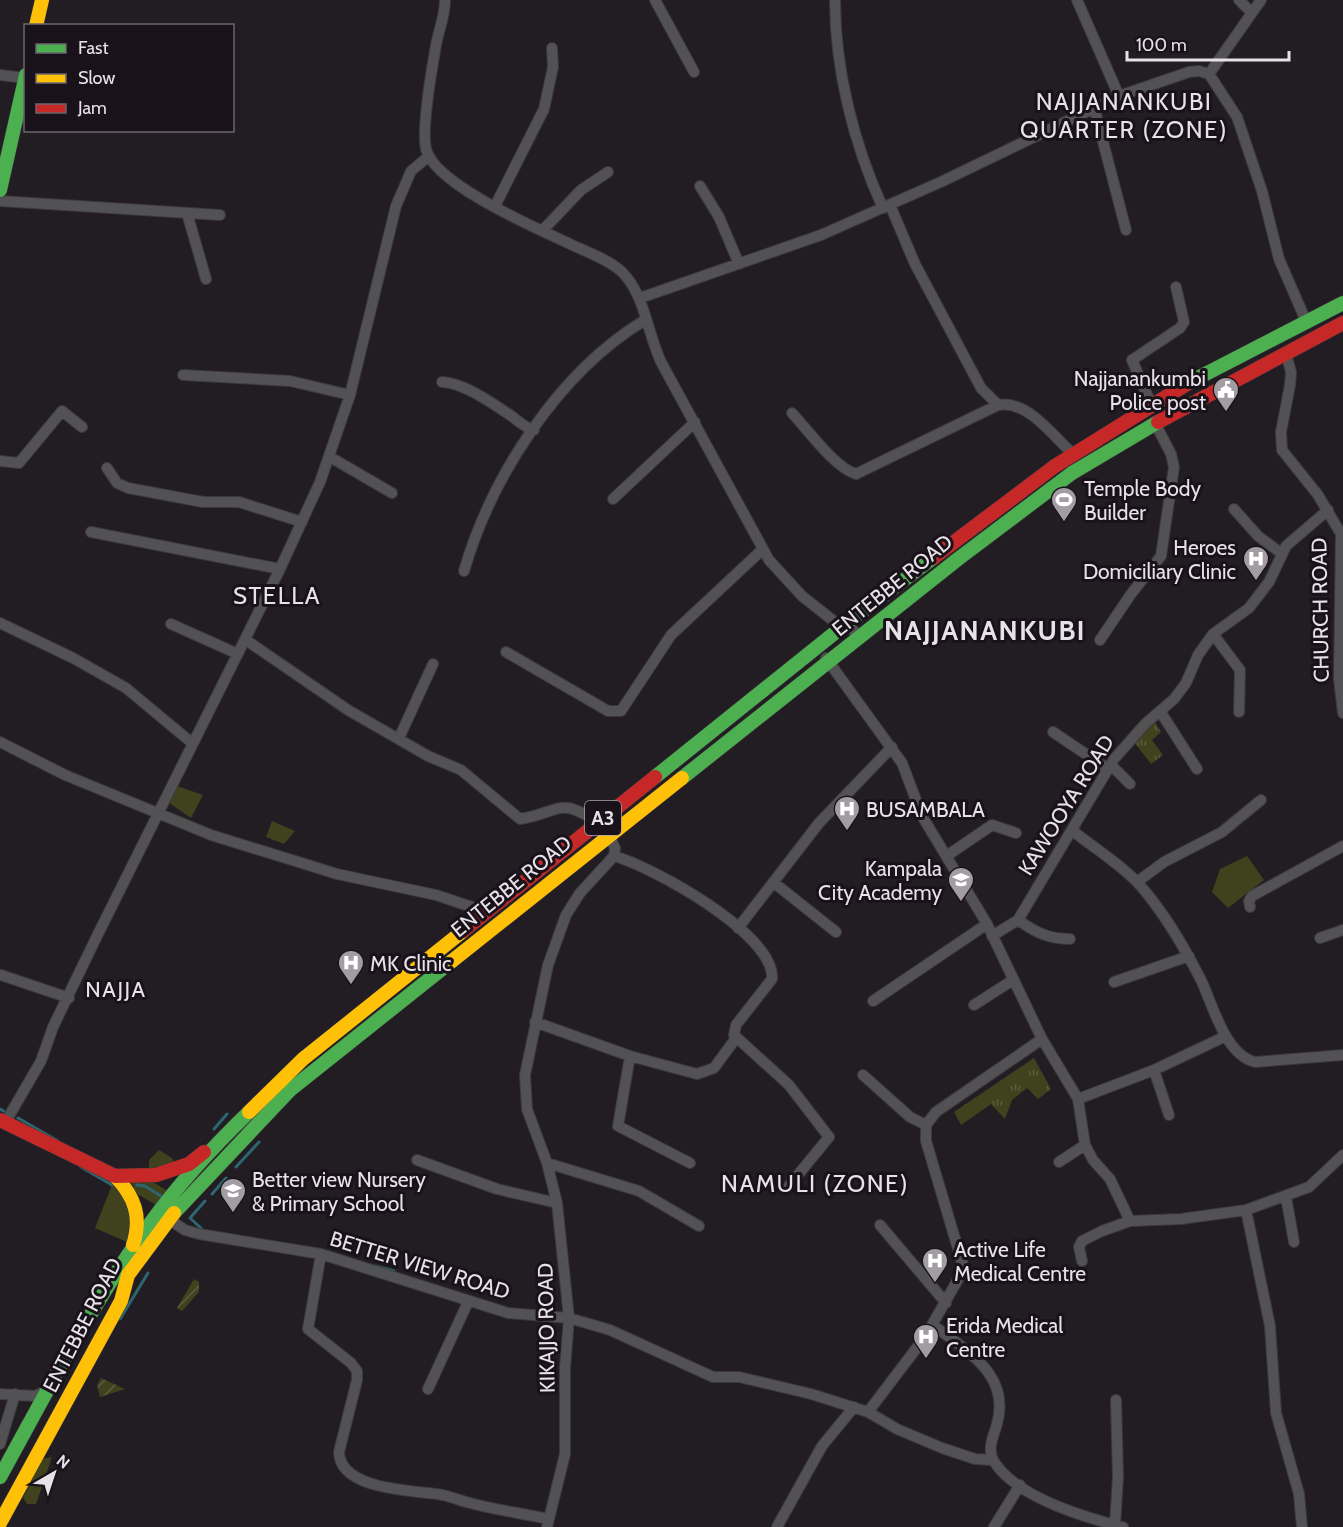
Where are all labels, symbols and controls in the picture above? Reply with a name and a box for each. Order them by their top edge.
legend [24,24,234,132]
scale bar [1127,24,1289,62]
text: 100 m [1136,34,1187,56]
text: Fast [78,37,109,59]
text: Slow [78,67,115,89]
district label: NAJJANANKUBI QUARTER (ZONE) [1020,87,1228,144]
text: Jam [77,97,107,119]
place label: Najjanankumbi Police post [1074,366,1206,415]
public building icon: Najjanankumbi Police post [1211,375,1241,413]
place label: Temple Body Builder [1084,476,1201,525]
sports icon: Temple Body Builder [1049,485,1079,523]
street label: ENTEBBE ROAD [827,529,957,641]
place label: Heroes Domiciliary Clinic [1083,535,1236,584]
street label: CHURCH ROAD [1306,537,1334,683]
hospital icon: Heroes Domiciliary Clinic [1241,544,1271,582]
district label: STELLA [233,581,321,610]
district label: NAJJANANKUBI [884,614,1086,647]
street label: KAWOOYA ROAD [1013,730,1119,880]
hospital icon: BUSAMBALA [832,794,862,832]
place label: BUSAMBALA [866,797,985,822]
road number: A3 [585,801,621,835]
street label: ENTEBBE ROAD [446,830,576,942]
place label: Kampala City Academy [818,856,942,905]
school or university icon: Kampala City Academy [946,865,976,903]
hospital icon: MK Clinic [336,948,366,986]
place label: MK Clinic [370,951,452,976]
district label: NAJJA [85,976,147,1003]
place label: Better view Nursery & Primary School [252,1167,426,1216]
district label: NAMULI (ZONE) [721,1169,909,1198]
school or university icon: Better view Nursery & Primary School [218,1176,248,1214]
street label: BETTER VIEW ROAD [327,1226,513,1304]
place label: Active Life Medical Centre [954,1237,1086,1286]
hospital icon: Active Life Medical Centre [920,1246,950,1284]
street label: ENTEBBE ROAD [37,1254,127,1396]
street label: KIKAJJO ROAD [532,1263,560,1393]
place label: Erida Medical Centre [946,1313,1063,1362]
hospital icon: Erida Medical Centre [911,1322,941,1360]
north arrow [24,1443,84,1503]
text: N [53,1451,73,1473]

